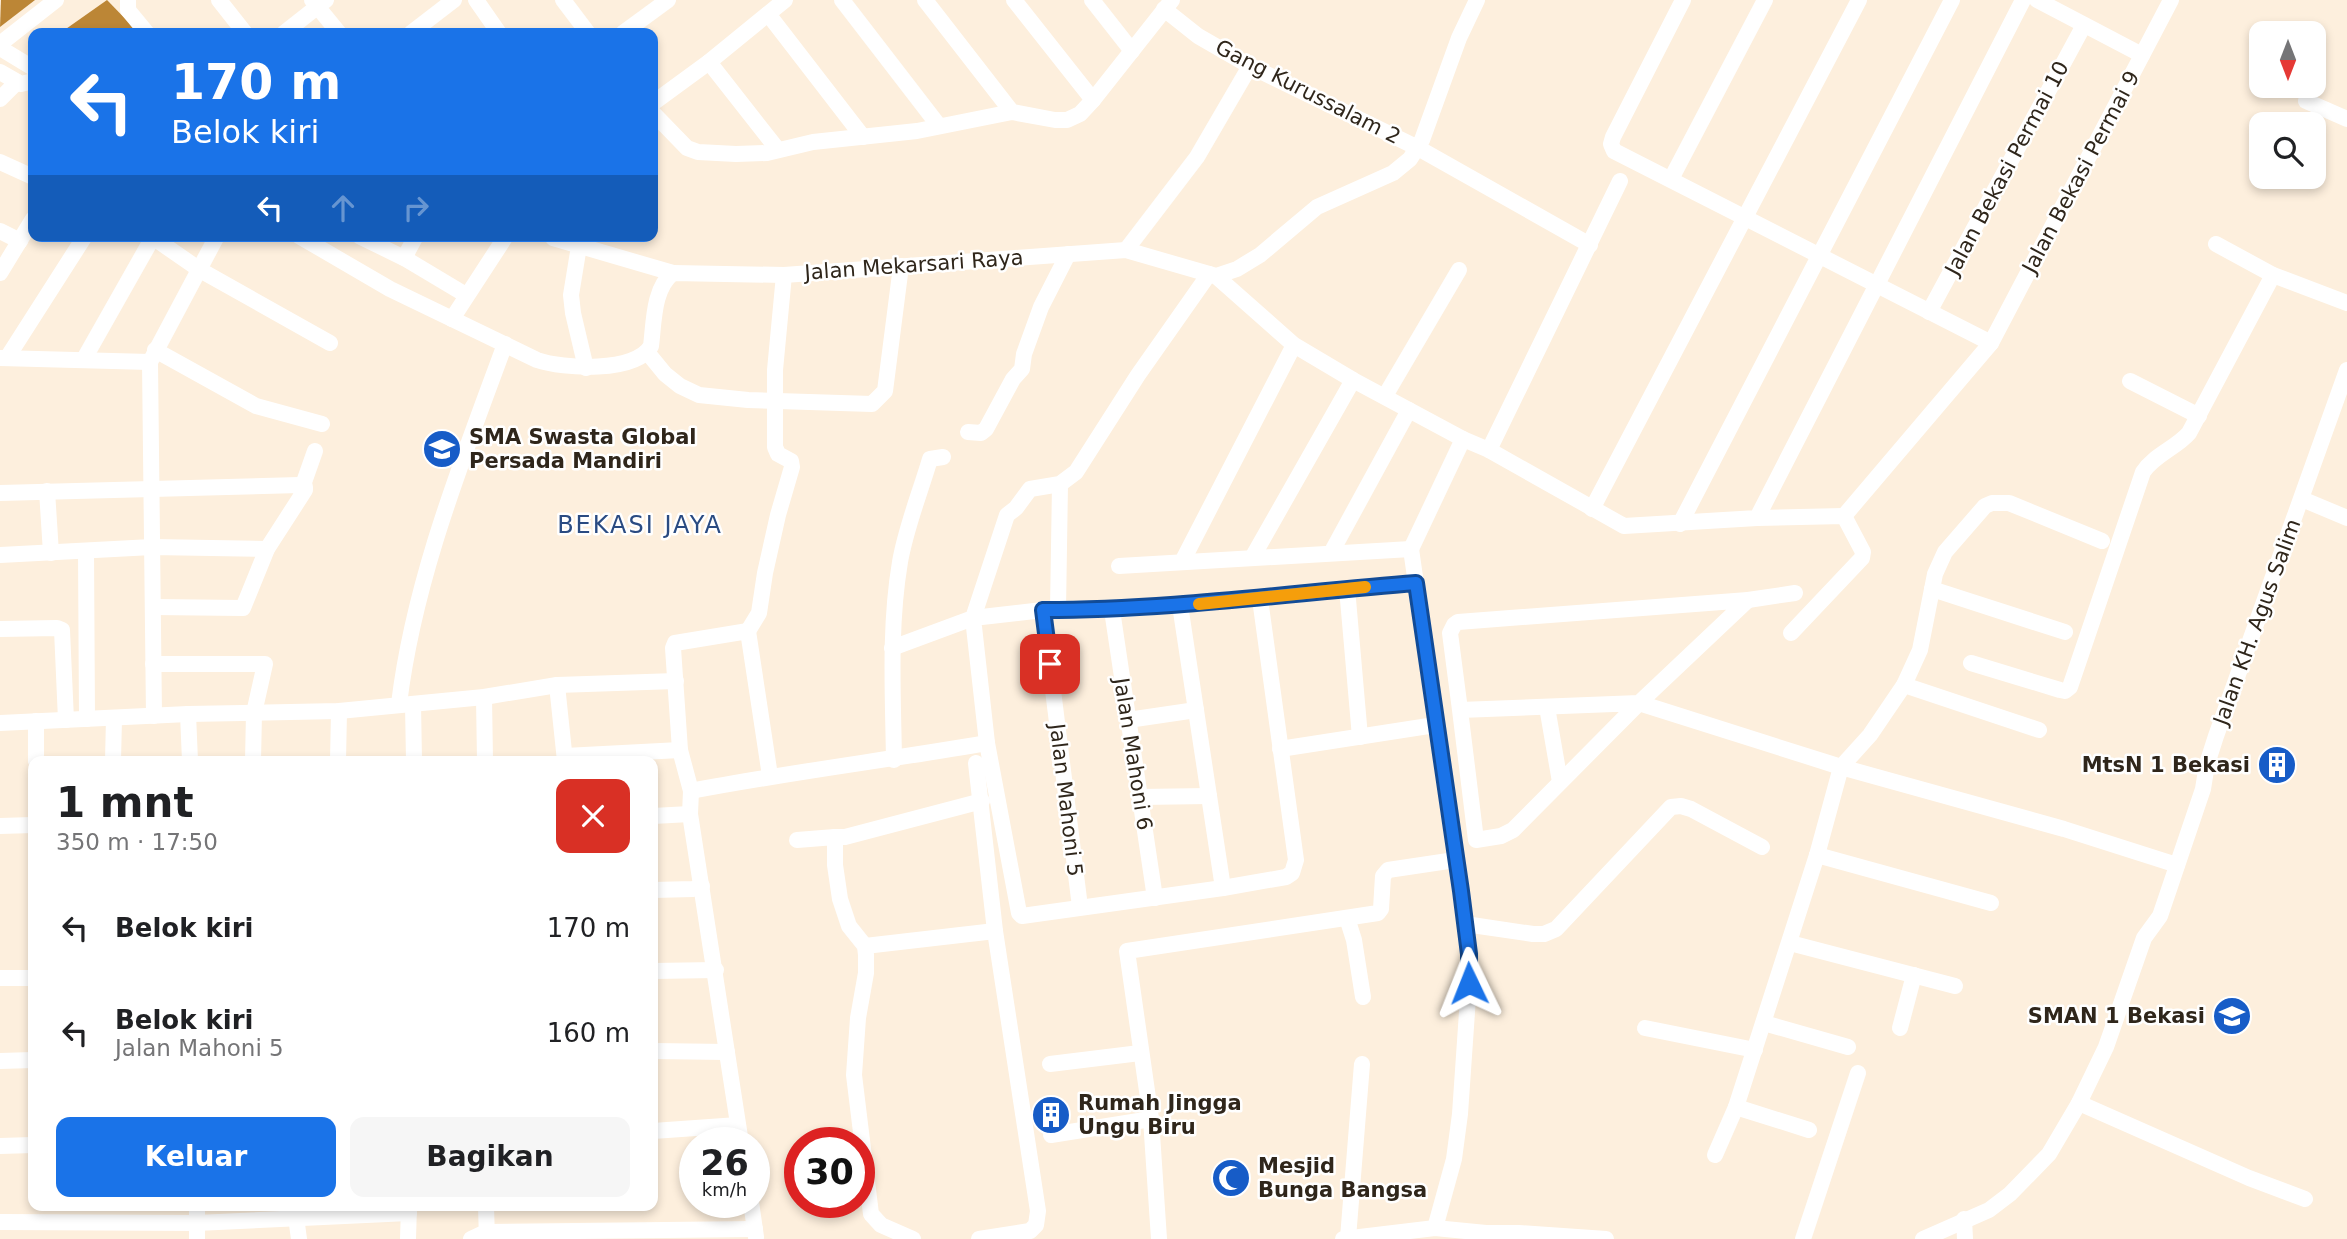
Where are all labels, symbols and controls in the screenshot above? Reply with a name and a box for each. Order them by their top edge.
north arrow [2249,21,2326,98]
map controls [2249,21,2326,189]
street label: Gang Kurussalam 2 [1211,35,1405,149]
text: 170 m [171,54,341,111]
icon: left [56,56,147,147]
street label: Jalan Bekasi Permai 10 [1939,57,2074,281]
street label: Jalan Bekasi Permai 9 [2017,67,2145,279]
button: search [2249,112,2326,189]
text: Belok kiri [171,113,319,151]
icon: left [251,189,289,227]
icon: ahead [324,189,362,227]
icon: right [397,189,435,227]
street label: Jalan Mekarsari Raya [802,245,1024,285]
place label: SMA Swasta Global Persada Mandiri [469,425,697,473]
school or university icon: SMA Swasta Global Persada Mandiri [421,428,463,470]
district label: BEKASI JAYA [557,511,723,539]
street label: Jalan KH. Agus Salim [2208,516,2305,730]
pin [1020,634,1080,694]
icon: arrive [1031,645,1069,683]
street label: Jalan Mahoni 6 [1109,674,1157,832]
street label: Jalan Mahoni 5 [1044,720,1087,878]
building icon: MtsN 1 Bekasi [2256,744,2298,786]
place label: MtsN 1 Bekasi [2082,753,2250,777]
text: 1 mnt [56,778,194,827]
button: close [556,779,630,853]
text: 350 m · 17:50 [56,829,218,855]
icon: left [56,909,94,947]
text: Belok kiri [115,913,254,943]
text: 170 m [547,913,630,943]
position arrow [1432,946,1506,1020]
school or university icon: SMAN 1 Bekasi [2211,995,2253,1037]
place label: SMAN 1 Bekasi [2028,1004,2205,1028]
text: Belok kiri [115,1005,254,1035]
icon: left [56,1014,94,1052]
text: 160 m [547,1018,630,1048]
text: Jalan Mahoni 5 [115,1035,284,1061]
place label: Rumah Jingga Ungu Biru [1078,1091,1242,1139]
building icon: Rumah Jingga Ungu Biru [1030,1094,1072,1136]
button: Keluar [56,1117,336,1197]
button: Bagikan [350,1117,630,1197]
speed limit sign: 30 [784,1127,875,1218]
text: 26 [700,1143,749,1183]
place label: Mesjid Bunga Bangsa [1258,1154,1427,1202]
mosque icon: Mesjid Bunga Bangsa [1210,1157,1252,1199]
text: km/h [702,1179,747,1200]

